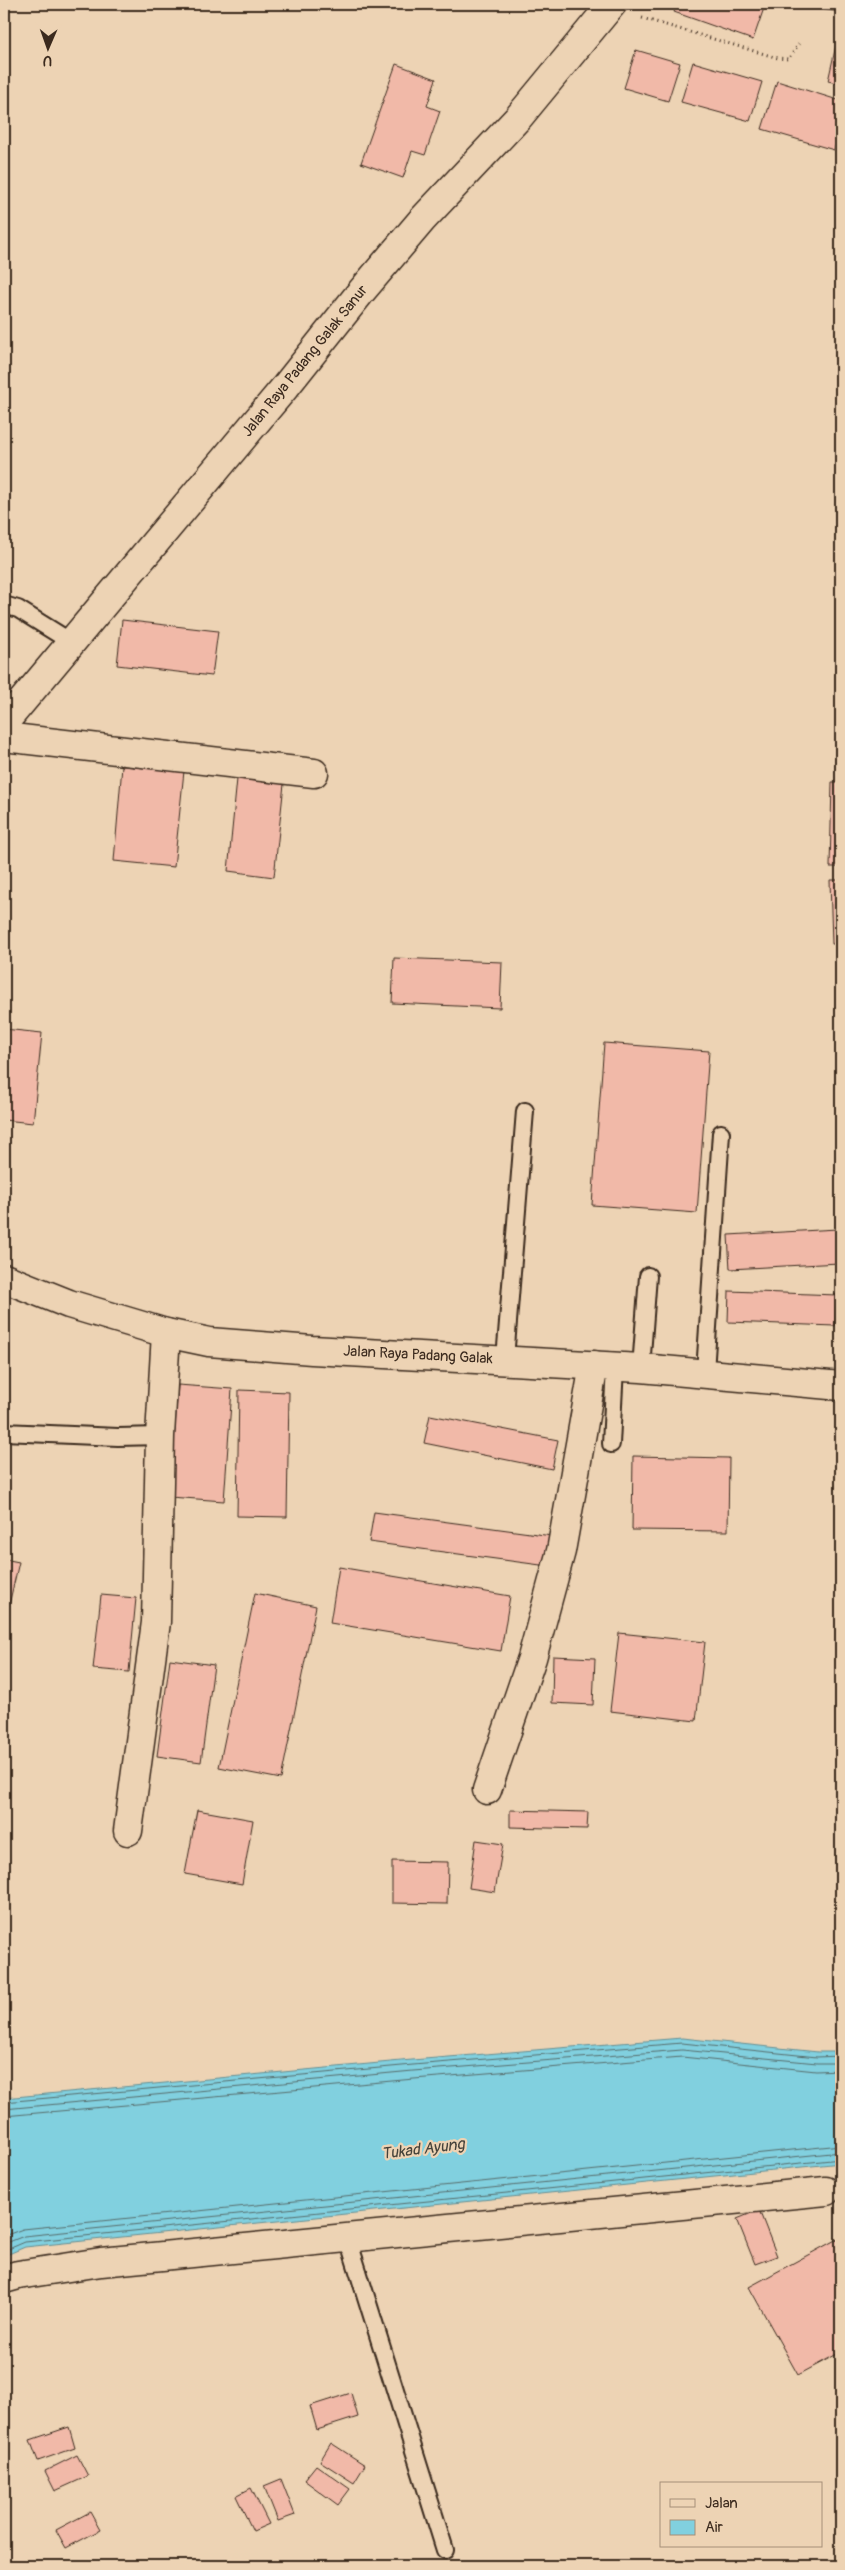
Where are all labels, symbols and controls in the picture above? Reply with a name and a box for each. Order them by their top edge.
north arrow [22,22,72,72]
text: U [43,52,52,69]
street label: Jalan Raya Padang Galak Sanur [238,281,372,441]
street label: Jalan Raya Padang Galak [343,1342,494,1368]
water label: Tukad Ayung [380,2134,468,2164]
legend [660,2482,822,2548]
text: Jalan [705,2494,738,2513]
text: Air [705,2518,723,2537]

